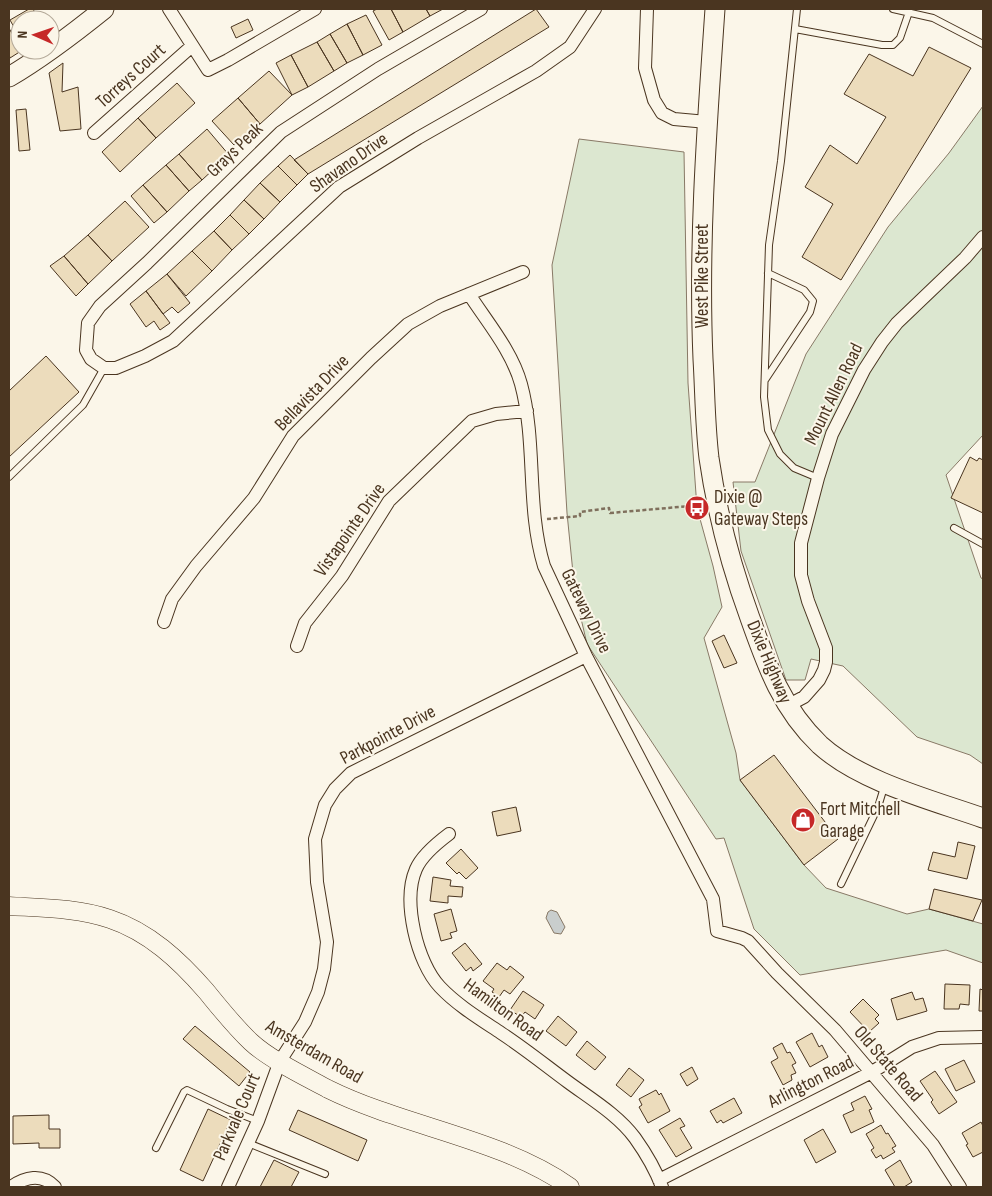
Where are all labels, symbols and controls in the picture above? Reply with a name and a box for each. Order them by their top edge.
north arrow [10,10,60,60]
text: N [14,31,31,39]
street label: Torreys Court [91,39,171,113]
street label: Grays Peak [202,117,268,182]
street label: Shavano Drive [306,128,392,198]
street label: West Pike Street [691,224,714,328]
street label: Mount Allen Road [800,339,868,449]
street label: Bellavista Drive [270,350,354,436]
street label: Vistapointe Drive [309,479,391,581]
place label: Dixie @ Gateway Steps [714,486,808,531]
bus stop icon: Dixie @ Gateway Steps [684,495,710,521]
street label: Gateway Drive [556,565,616,657]
street label: Dixie Highway [741,617,797,708]
street label: Parkpointe Drive [336,700,440,770]
place label: Fort Mitchell Garage [820,798,900,843]
shop icon: Fort Mitchell Garage [790,807,816,833]
street label: Hamilton Road [459,973,547,1047]
street label: Amsterdam Road [261,1015,367,1089]
street label: Old State Road [849,1021,927,1107]
street label: Arlington Road [763,1051,858,1114]
street label: Parkvale Court [208,1070,266,1164]

